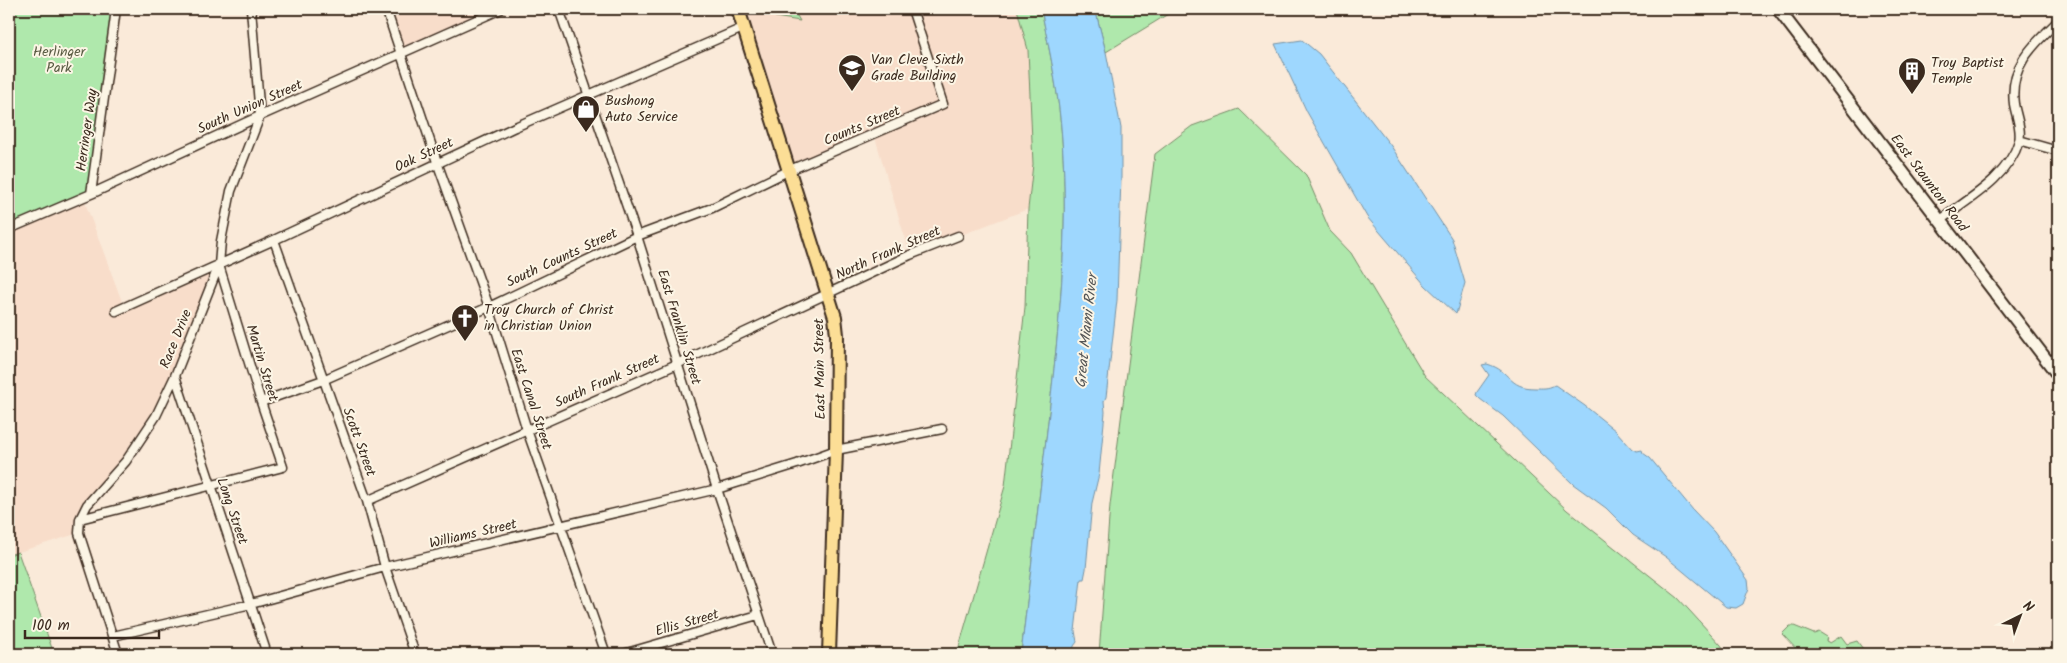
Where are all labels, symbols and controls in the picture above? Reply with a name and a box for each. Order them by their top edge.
park label: Herlinger Park [33,41,86,79]
place label: Van Cleve Sixth Grade Building [871,49,964,87]
place label: Troy Baptist Temple [1931,52,2005,90]
school or university icon: Van Cleve Sixth Grade Building [837,53,867,92]
building icon: Troy Baptist Temple [1897,56,1927,95]
street label: South Union Street [194,74,307,140]
street label: Herringer Way [70,87,104,173]
place label: Bushong Auto Service [605,90,678,128]
shop icon: Bushong Auto Service [571,94,601,133]
street label: Counts Street [820,100,904,152]
street label: East Staunton Road [1885,129,1974,238]
street label: Oak Street [391,132,458,178]
street label: North Frank Street [832,220,944,286]
street label: South Counts Street [503,222,622,293]
street label: East Franklin Street [651,267,707,388]
water label: Great Miami River [1069,270,1105,389]
place label: Troy Church of Christ in Christian Union [484,299,614,337]
church icon: Troy Church of Christ in Christian Union [450,303,480,342]
street label: Race Drive [154,305,198,372]
street label: East Main Street [808,318,832,420]
street label: Martin Street [240,322,284,405]
street label: East Canal Street [504,346,558,453]
street label: South Frank Street [551,348,663,414]
street label: Scott Street [336,404,382,480]
street label: Long Street [210,475,254,548]
street label: Williams Street [427,513,520,555]
north arrow [1994,590,2044,640]
text: N [2017,596,2039,618]
street label: Ellis Street [653,603,722,643]
scale bar [25,608,159,640]
text: 100 m [32,614,70,638]

